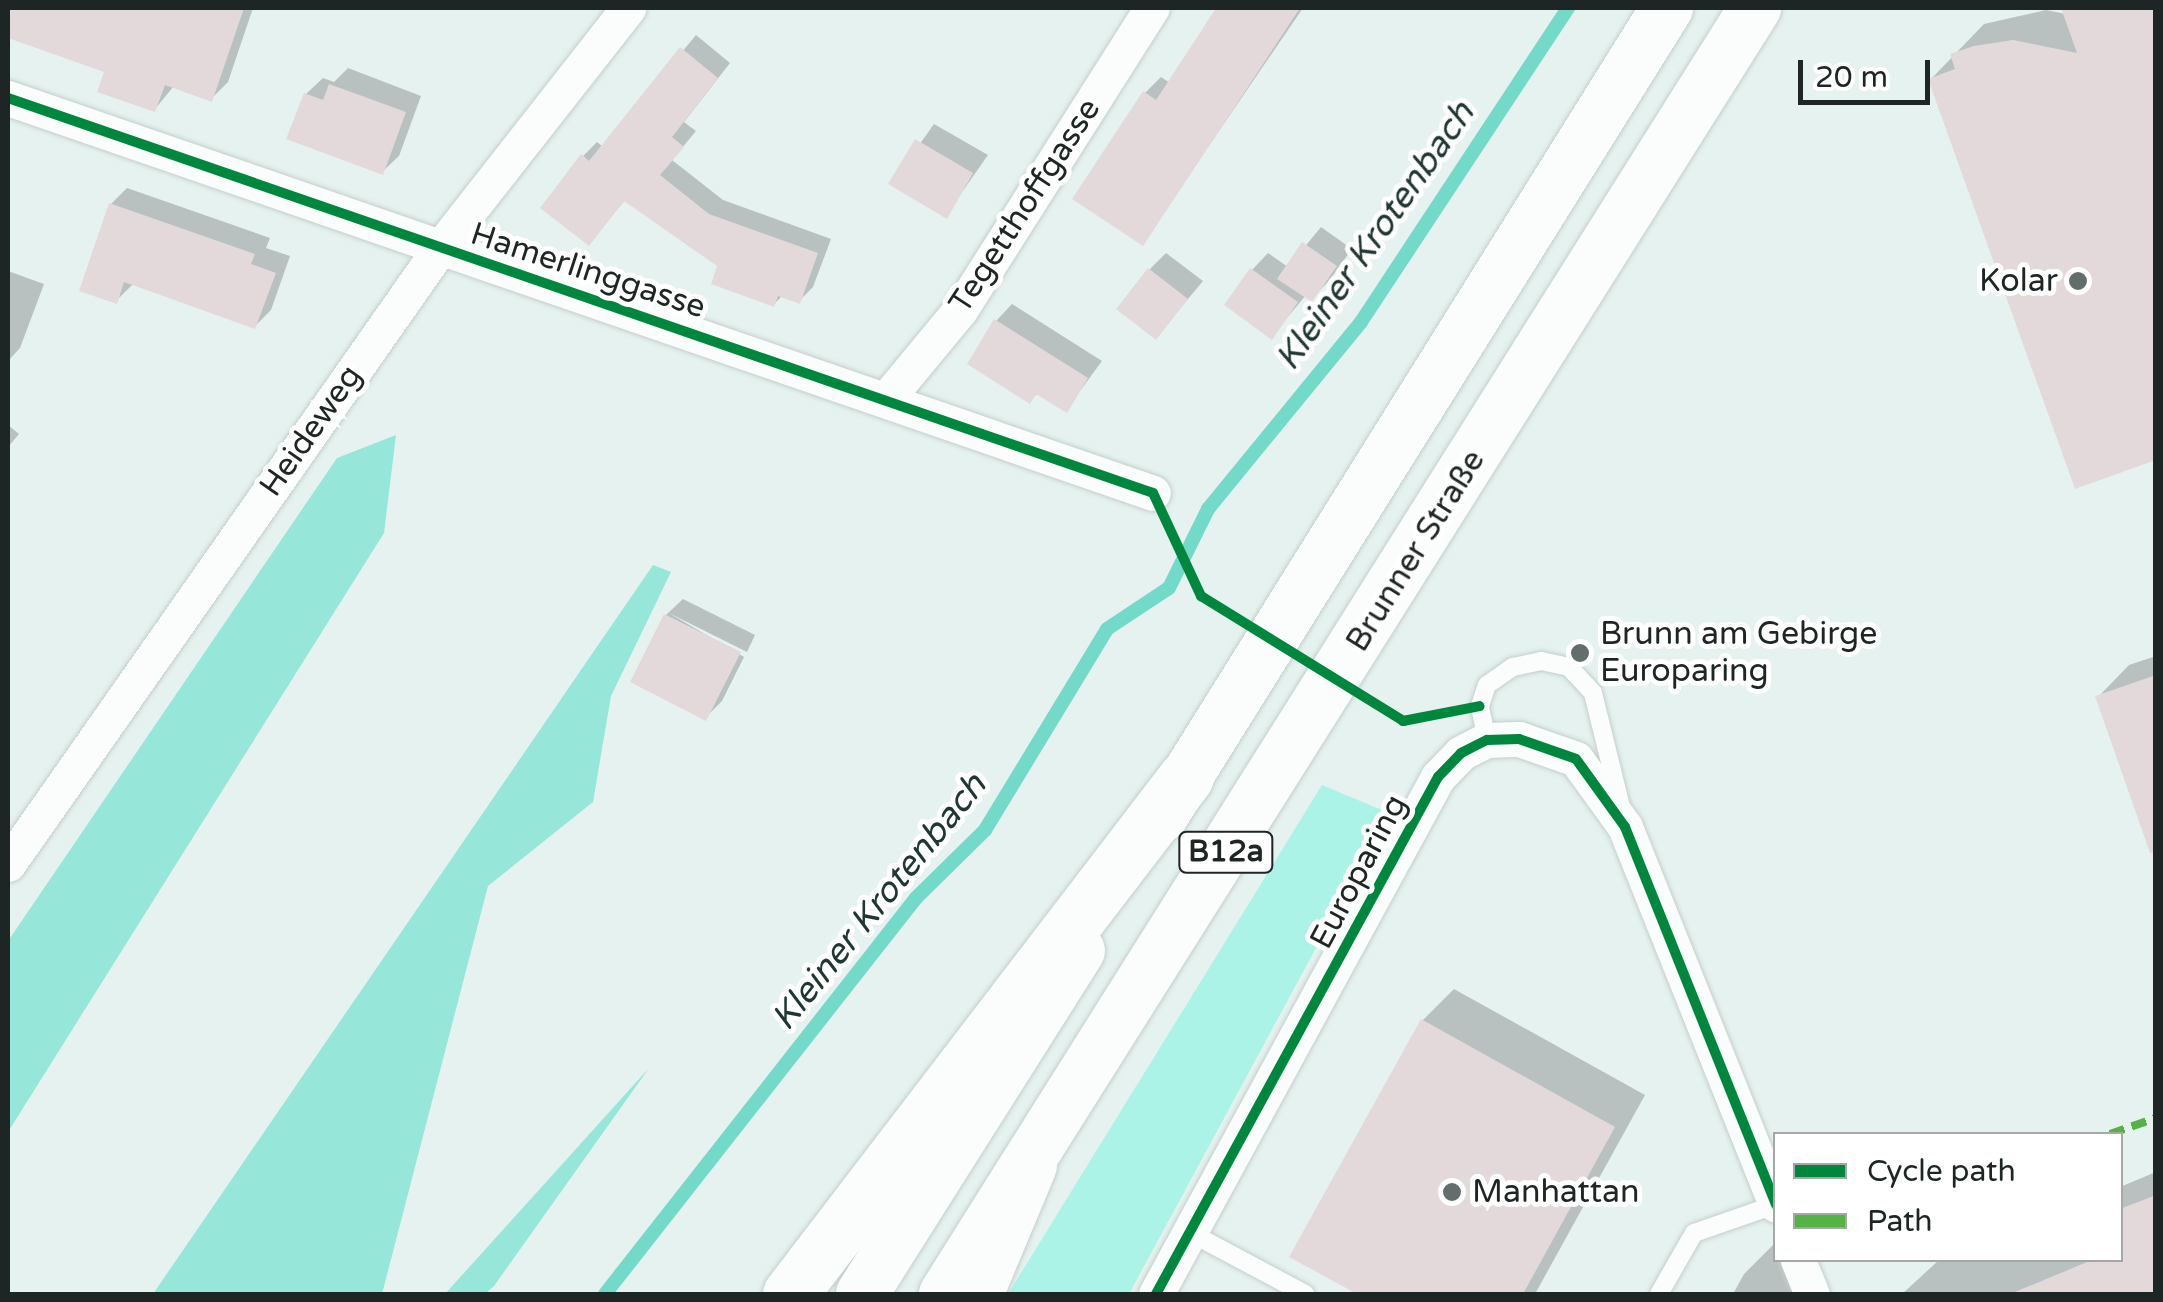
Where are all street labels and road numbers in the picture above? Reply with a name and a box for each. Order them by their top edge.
street label: Tegetthoffgasse [941,92,1109,320]
street label: Hamerlinggasse [466,215,710,327]
street label: Heideweg [252,358,370,504]
street label: Brunner Straße [1339,443,1493,659]
street label: Europaring [1302,788,1416,956]
road number: B12a [1176,827,1276,877]

